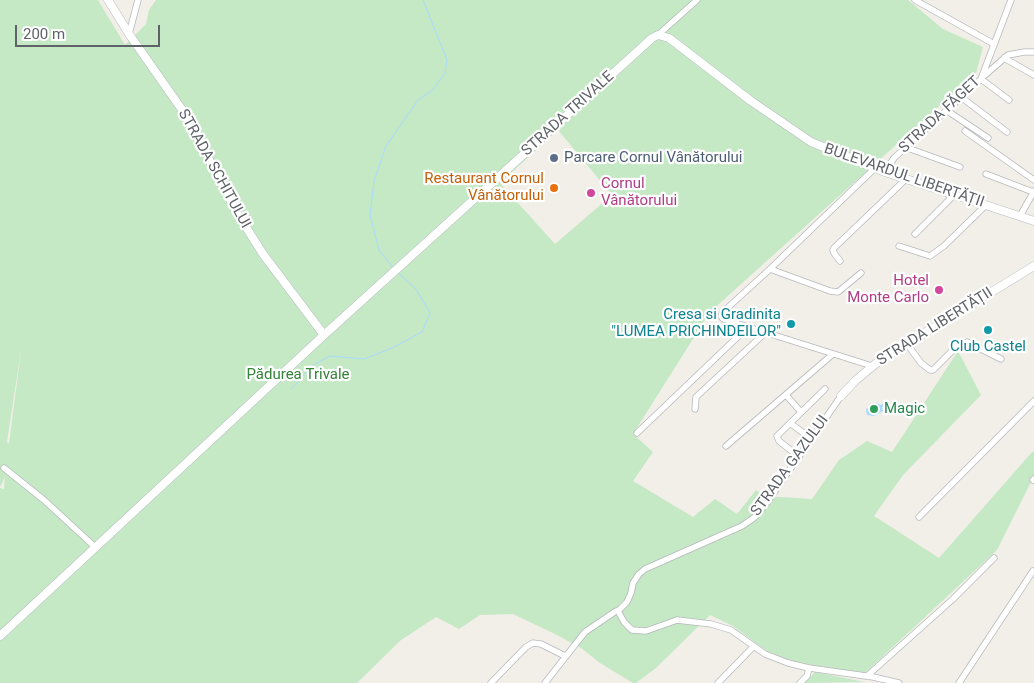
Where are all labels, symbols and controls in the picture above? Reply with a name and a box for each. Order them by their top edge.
scale bar [18,15,162,47]
text: 200 m [23,25,65,43]
street label: STRADA TRIVALE [518,68,618,160]
street label: STRADA FĂGET [896,73,984,157]
street label: STRADA SCHITULUI [174,106,254,232]
street label: BULEVARDUL LIBERTĂȚII [822,140,986,212]
place label: Parcare Cornul Vânătorului [564,149,742,167]
marker: Parcare Cornul Vânătorului [548,152,560,164]
place label: Restaurant Cornul Vânătorului [424,170,544,205]
place label: Cornul Vânătorului [601,175,677,210]
marker: Restaurant Cornul Vânătorului [548,182,560,194]
marker: Cornul Vânătorului [585,187,597,199]
place label: Hotel Monte Carlo [847,272,929,307]
street label: STRADA LIBERTĂȚII [874,284,996,370]
marker: Hotel Monte Carlo [933,284,945,296]
place label: Cresa si Gradinita "LUMEA PRICHINDEILOR" [611,306,781,341]
marker: Cresa si Gradinita "LUMEA PRICHINDEILOR" [785,318,797,330]
marker: Club Castel [982,324,994,336]
place label: Club Castel [950,338,1026,356]
park label: Pădurea Trivale [246,366,350,384]
place label: Magic [884,400,925,418]
marker: Magic [868,403,880,415]
street label: STRADA GAZULUI [747,412,833,520]

